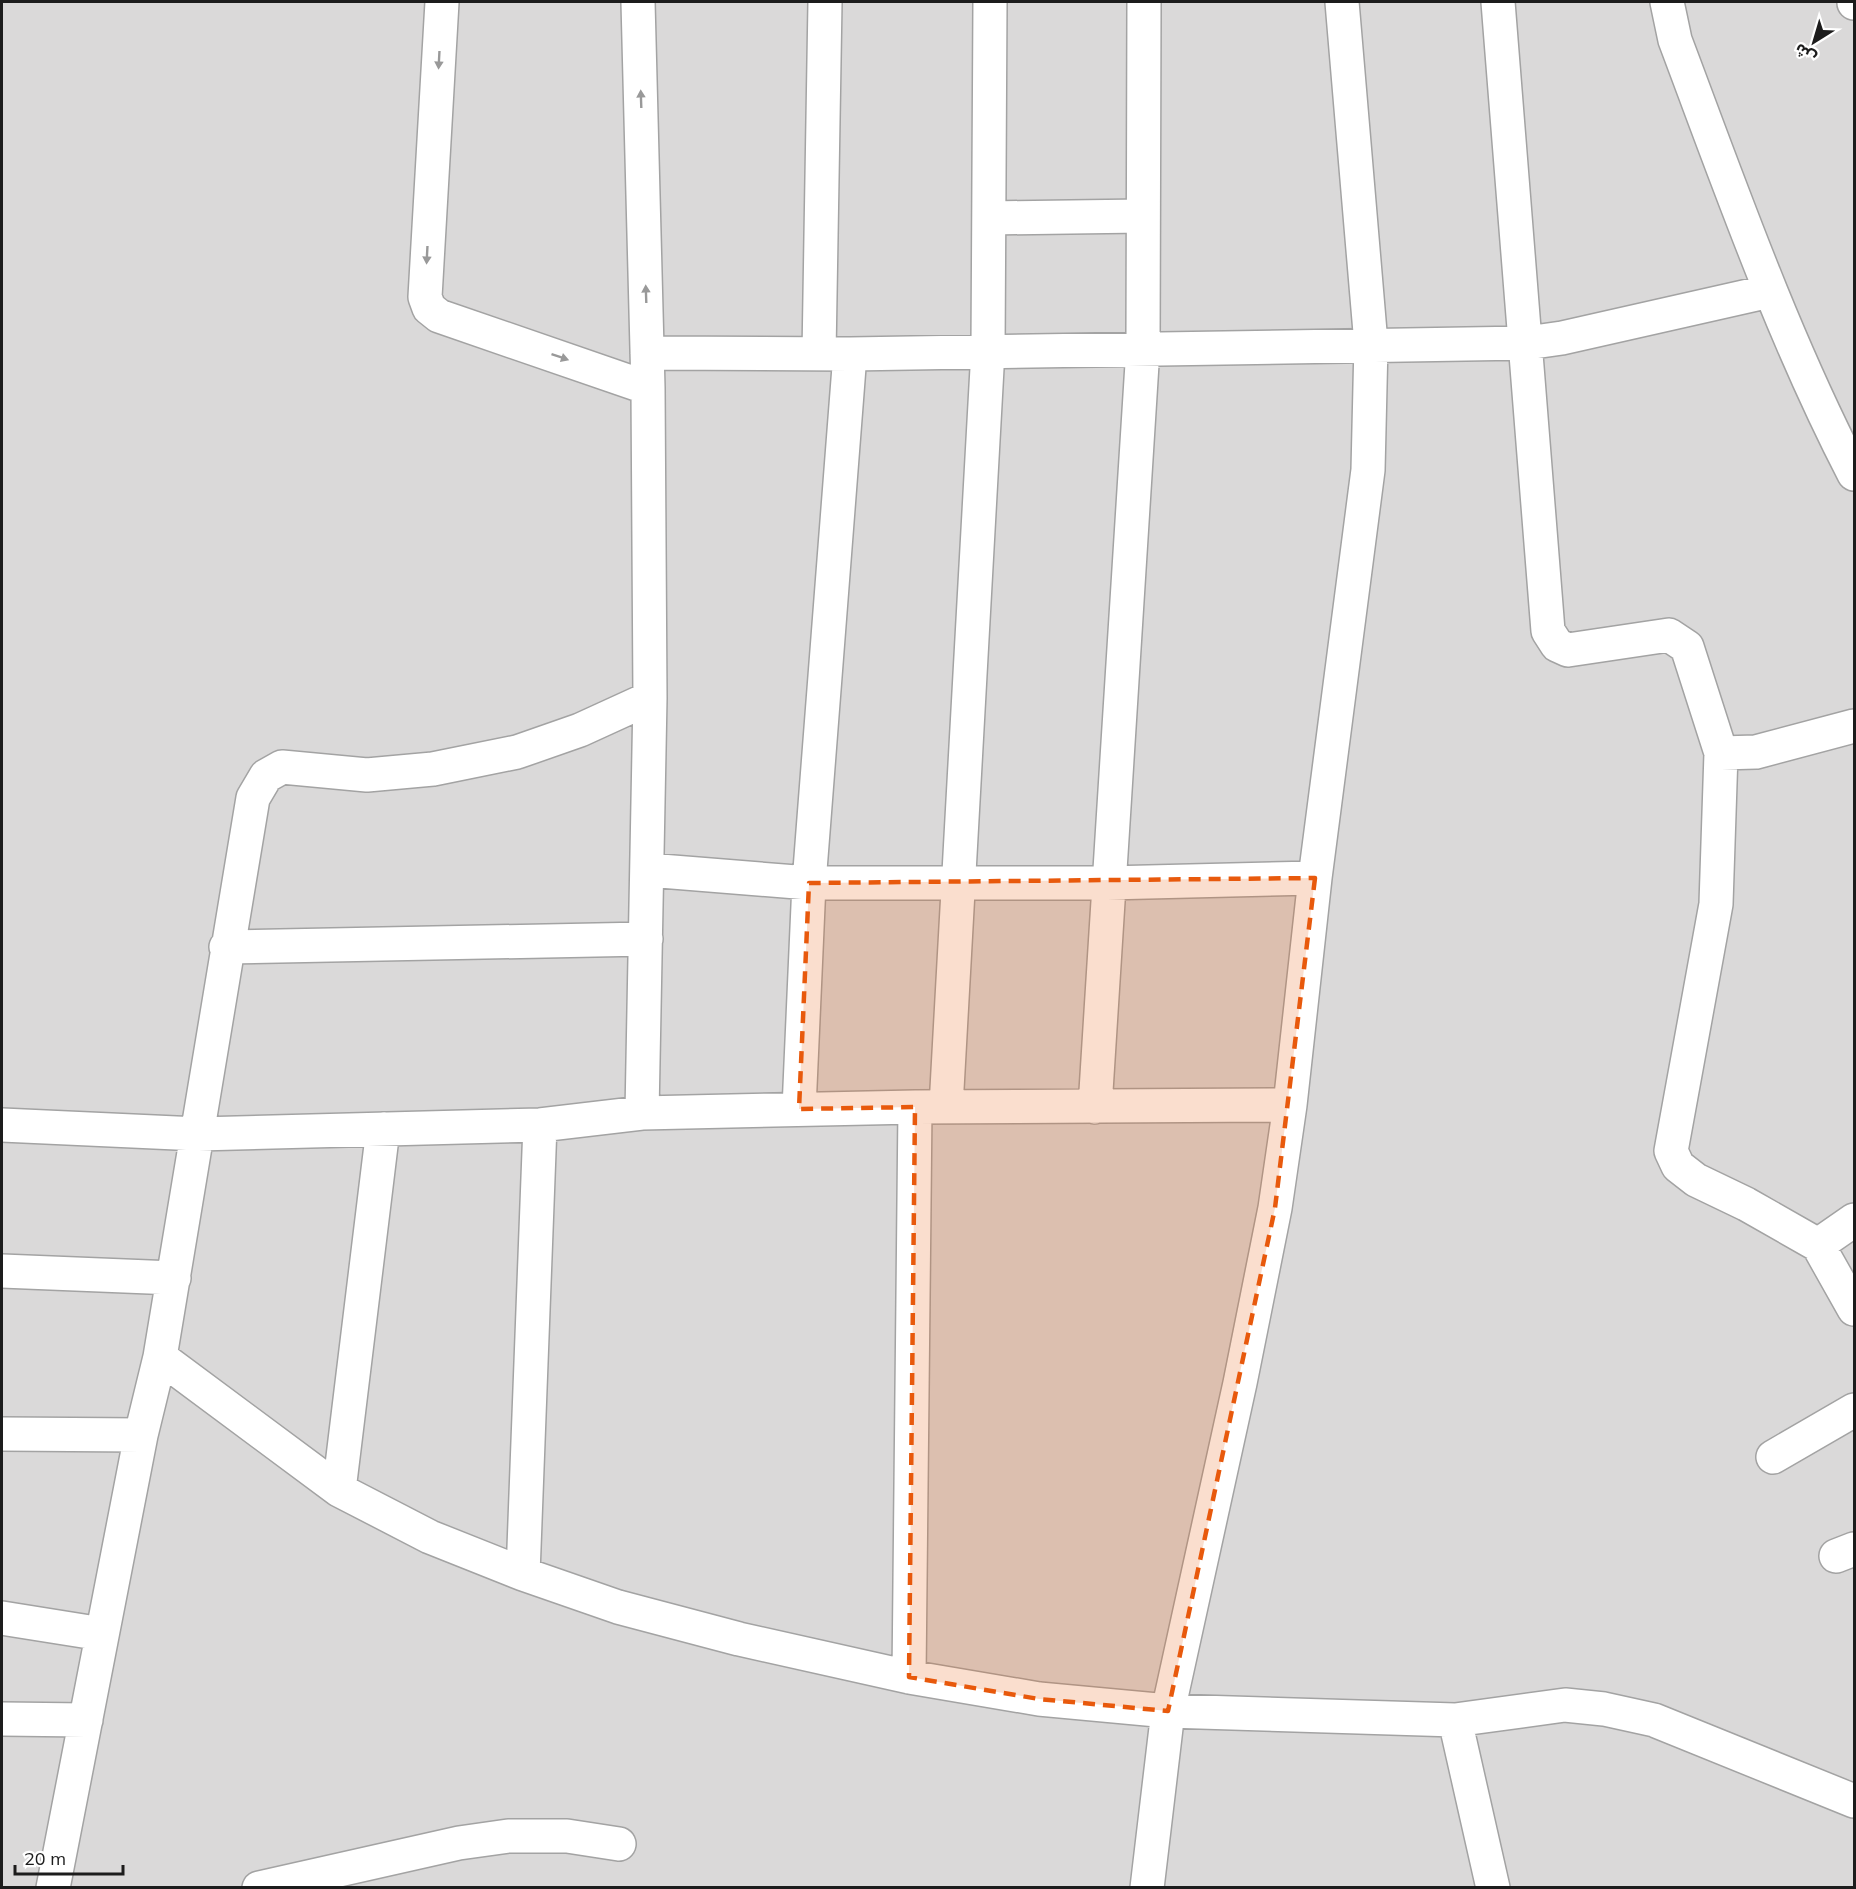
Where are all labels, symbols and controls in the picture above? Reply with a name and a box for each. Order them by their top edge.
north arrow [1784,12,1844,72]
text: ش [1790,39,1820,69]
one-way arrow [434,50,444,69]
one-way arrow [636,90,645,109]
one-way arrow [423,245,432,264]
one-way arrow [641,285,650,304]
one-way arrow [551,353,569,363]
scale bar [15,1838,123,1876]
text: 20 m [24,1847,66,1870]

